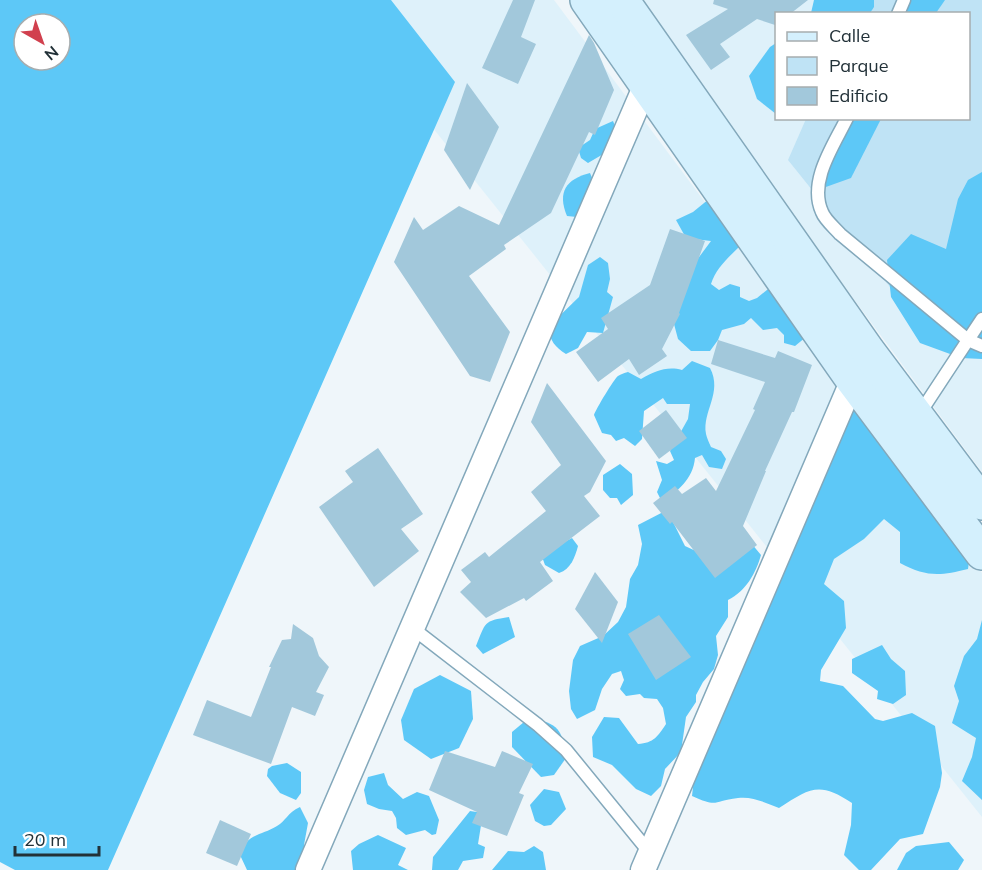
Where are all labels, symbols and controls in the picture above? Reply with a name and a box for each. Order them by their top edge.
north arrow [12,12,72,72]
legend [775,12,970,120]
text: Calle [829,24,870,47]
text: N [41,42,63,65]
text: Parque [829,54,888,77]
text: Edificio [829,84,888,107]
scale bar [15,819,99,857]
text: 20 m [24,828,66,851]

